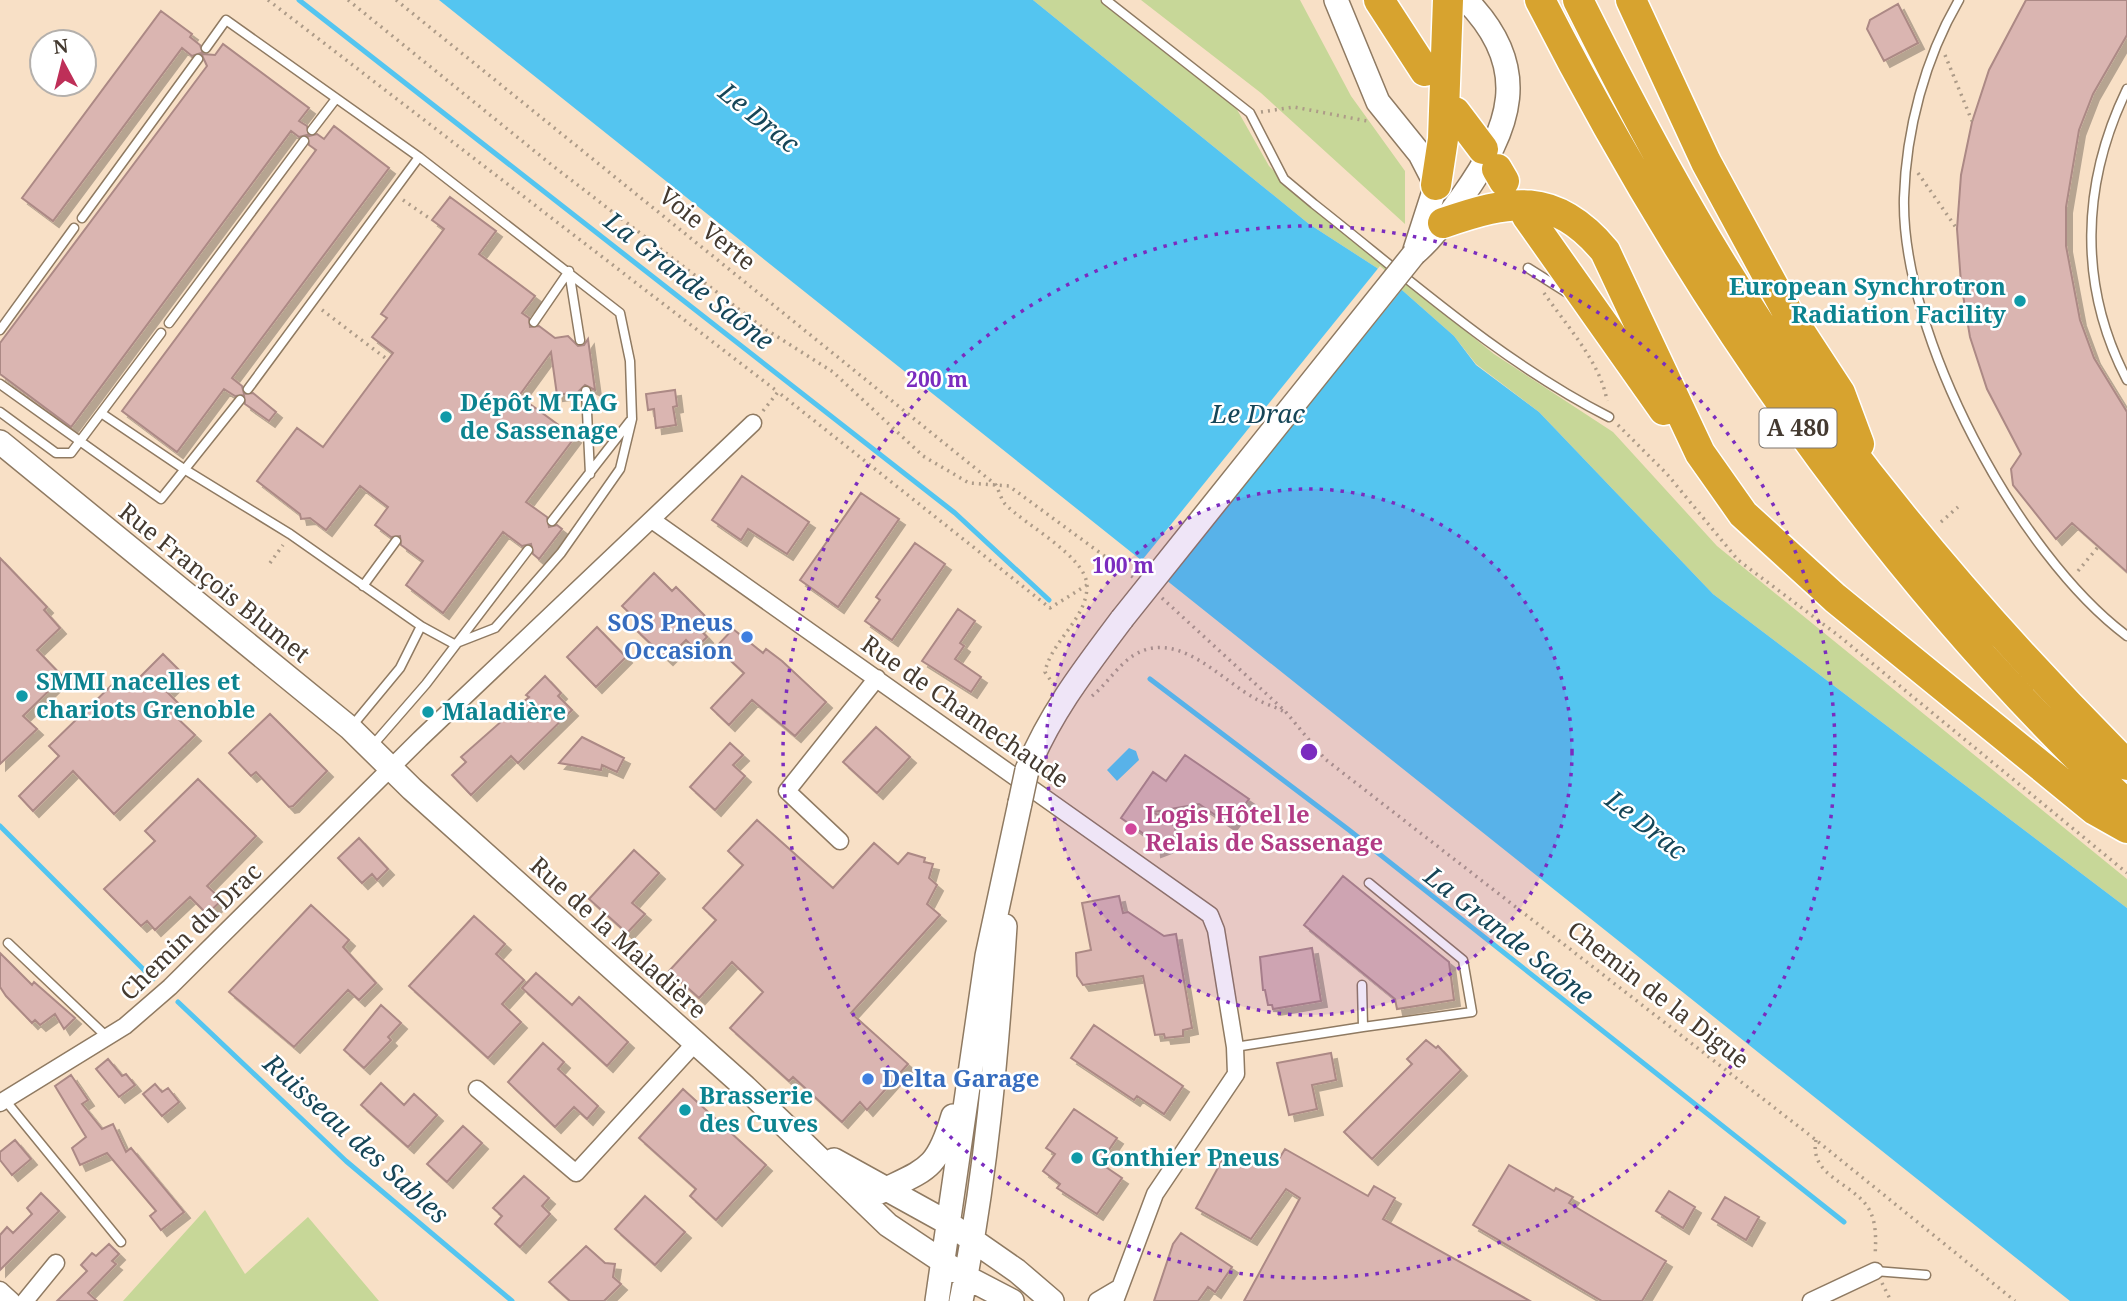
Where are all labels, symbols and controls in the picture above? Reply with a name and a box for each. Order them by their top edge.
north arrow [28,28,98,98]
text: N [52,32,70,60]
water label: Le Drac [711,73,808,161]
street label: Voie Verte [653,179,763,277]
water label: La Grande Saône [597,202,782,358]
place label: European Synchrotron Radiation Facility [1729,269,2006,330]
marker: European Synchrotron Radiation Facility [2012,293,2028,309]
text: 200 m [906,365,968,393]
place label: Dépôt M TAG de Sassenage [460,385,618,446]
water label: Le Drac [1210,395,1305,431]
road number: A 480 [1759,408,1836,448]
marker: Dépôt M TAG de Sassenage [438,409,454,425]
street label: Rue François Blumet [113,495,317,669]
text: 100 m [1092,551,1154,579]
place label: SOS Pneus Occasion [607,605,733,666]
street label: Rue de Chamechaude [856,627,1076,795]
marker: SOS Pneus Occasion [739,629,755,645]
place label: SMMI nacelles et chariots Grenoble [36,664,256,725]
marker: SMMI nacelles et chariots Grenoble [14,688,30,704]
place label: Maladière [442,694,566,727]
marker: Maladière [420,704,436,720]
centre of rings [1297,740,1321,764]
water label: Le Drac [1598,780,1695,868]
place label: Logis Hôtel le Relais de Sassenage [1145,797,1383,858]
marker: Logis Hôtel le Relais de Sassenage [1123,821,1139,837]
street label: Rue de la Maladière [523,849,715,1025]
street label: Chemin du Drac [112,855,268,1007]
water label: La Grande Saône [1417,857,1602,1013]
street label: Chemin de la Digue [1561,912,1757,1075]
water label: Ruisseau des Sables [255,1044,457,1231]
place label: Delta Garage [882,1061,1039,1094]
marker: Delta Garage [860,1071,876,1087]
place label: Brasserie des Cuves [699,1078,818,1139]
marker: Brasserie des Cuves [677,1102,693,1118]
place label: Gonthier Pneus [1091,1140,1280,1173]
marker: Gonthier Pneus [1069,1150,1085,1166]

